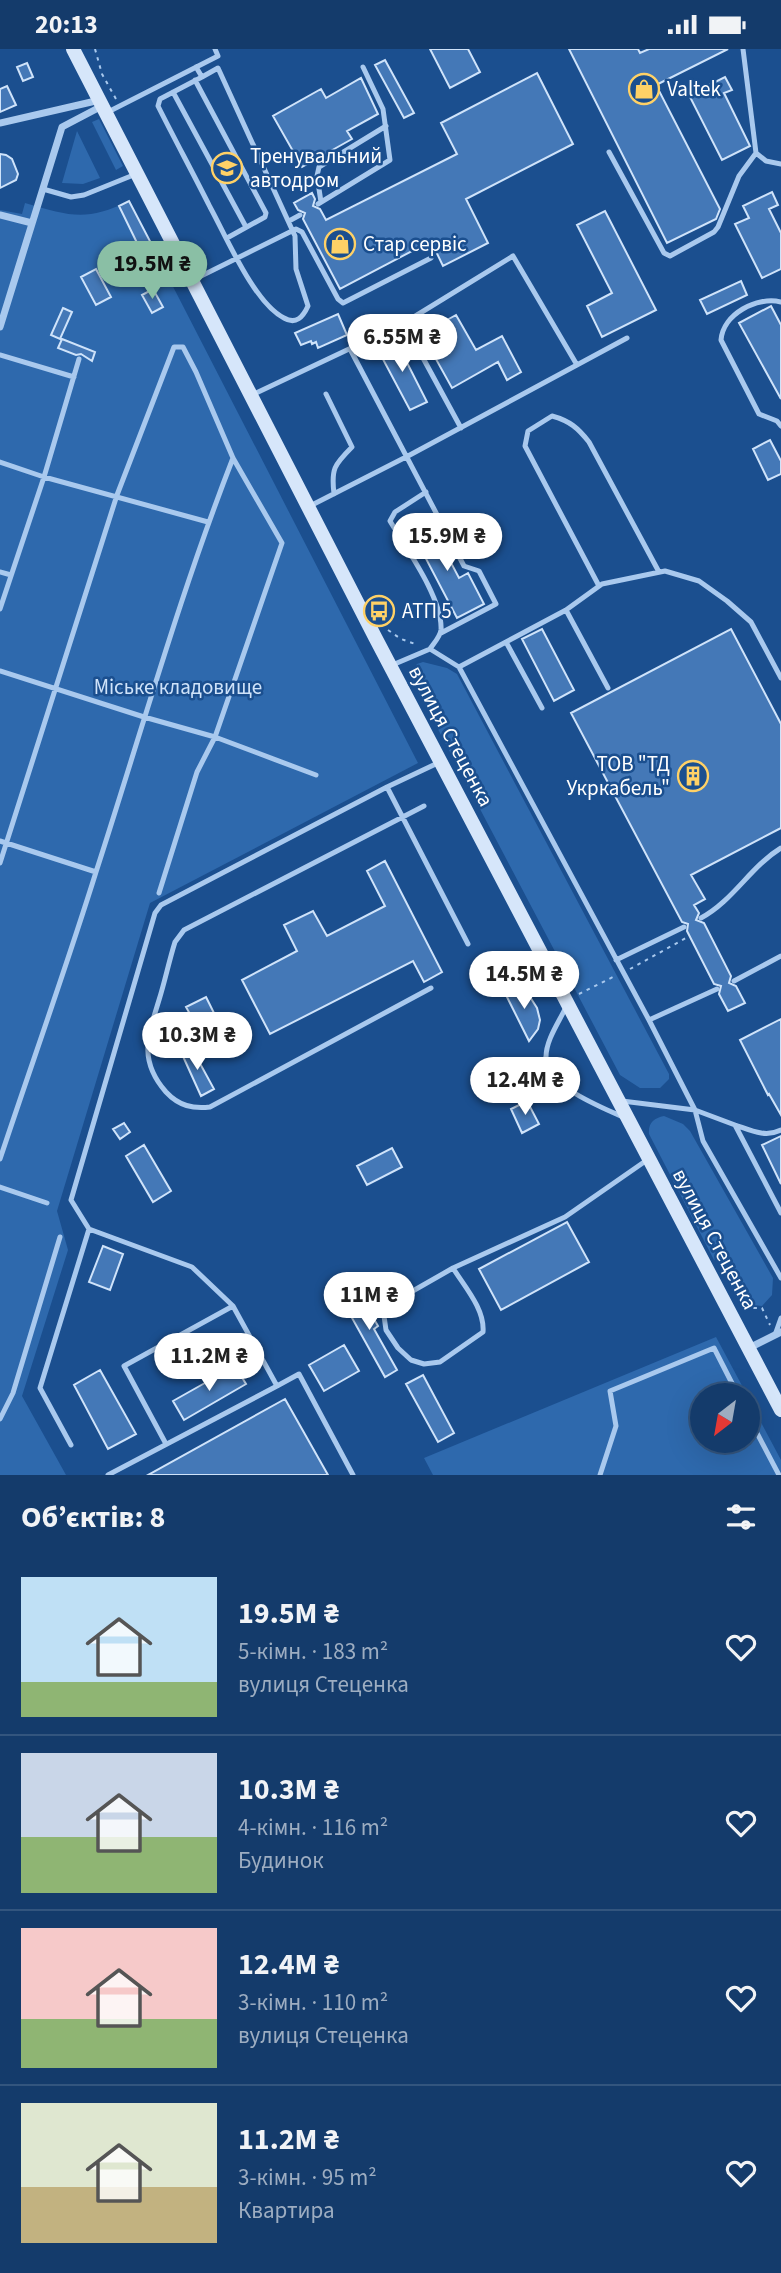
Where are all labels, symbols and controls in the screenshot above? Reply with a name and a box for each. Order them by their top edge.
text: 20:13 [35,6,98,43]
shop icon: Valtek [627,72,661,106]
place label: Valtek [667,74,722,104]
place label: Тренувальний автодром [250,141,382,195]
school or university icon: Тренувальний автодром [210,151,244,185]
shop icon: Стар сервіс [323,227,357,261]
place label: Стар сервіс [363,229,467,259]
pin: 19.5M ₴ [87,241,217,301]
text: 19.5M ₴ [113,247,191,280]
pin: 6.55M ₴ [337,315,467,374]
text: 6.55M ₴ [363,320,441,353]
pin: 15.9M ₴ [382,513,512,573]
text: 15.9M ₴ [408,519,486,552]
bus stop icon: АТП 5 [362,594,396,628]
place label: АТП 5 [402,596,452,626]
street label: вулиця Стеценка [401,660,501,812]
park label: Міське кладовище [94,672,262,702]
place label: ТОВ "ТД Укркабель" [566,749,670,803]
building icon: ТОВ "ТД Укркабель" [676,759,710,793]
pin: 14.5M ₴ [459,951,589,1011]
text: 14.5M ₴ [485,957,563,990]
pin: 10.3M ₴ [132,1013,262,1072]
text: 10.3M ₴ [158,1018,236,1051]
pin: 12.4M ₴ [460,1058,590,1117]
text: 12.4M ₴ [486,1063,564,1096]
street label: вулиця Стеценка [665,1163,765,1315]
pin: 11M ₴ [320,1273,418,1332]
text: 11M ₴ [340,1278,398,1311]
pin: 11.2M ₴ [144,1333,274,1393]
text: 11.2M ₴ [170,1339,248,1372]
north arrow [690,1383,760,1453]
map controls [690,1383,760,1453]
text: Об’єктів: 8 [21,1496,165,1539]
icon: filters [722,1498,760,1536]
text: 19.5M ₴ [238,1592,339,1635]
icon: home [77,1605,161,1689]
icon: heart [722,1628,760,1666]
text: 5-кімн. · 183 m² [238,1635,388,1668]
text: вулиця Стеценка [238,1668,409,1701]
text: 10.3M ₴ [238,1768,339,1811]
icon: home [77,1781,161,1865]
icon: heart [722,1804,760,1842]
text: 4-кімн. · 116 m² [238,1811,388,1844]
text: Будинок [238,1844,324,1877]
text: 12.4M ₴ [238,1943,339,1986]
icon: home [77,1956,161,2040]
icon: heart [722,1979,760,2017]
text: 3-кімн. · 110 m² [238,1986,388,2019]
text: вулиця Стеценка [238,2019,409,2052]
text: 11.2M ₴ [238,2118,339,2161]
icon: home [77,2131,161,2215]
icon: heart [722,2154,760,2192]
text: 3-кімн. · 95 m² [238,2161,377,2194]
text: Квартира [238,2194,335,2227]

